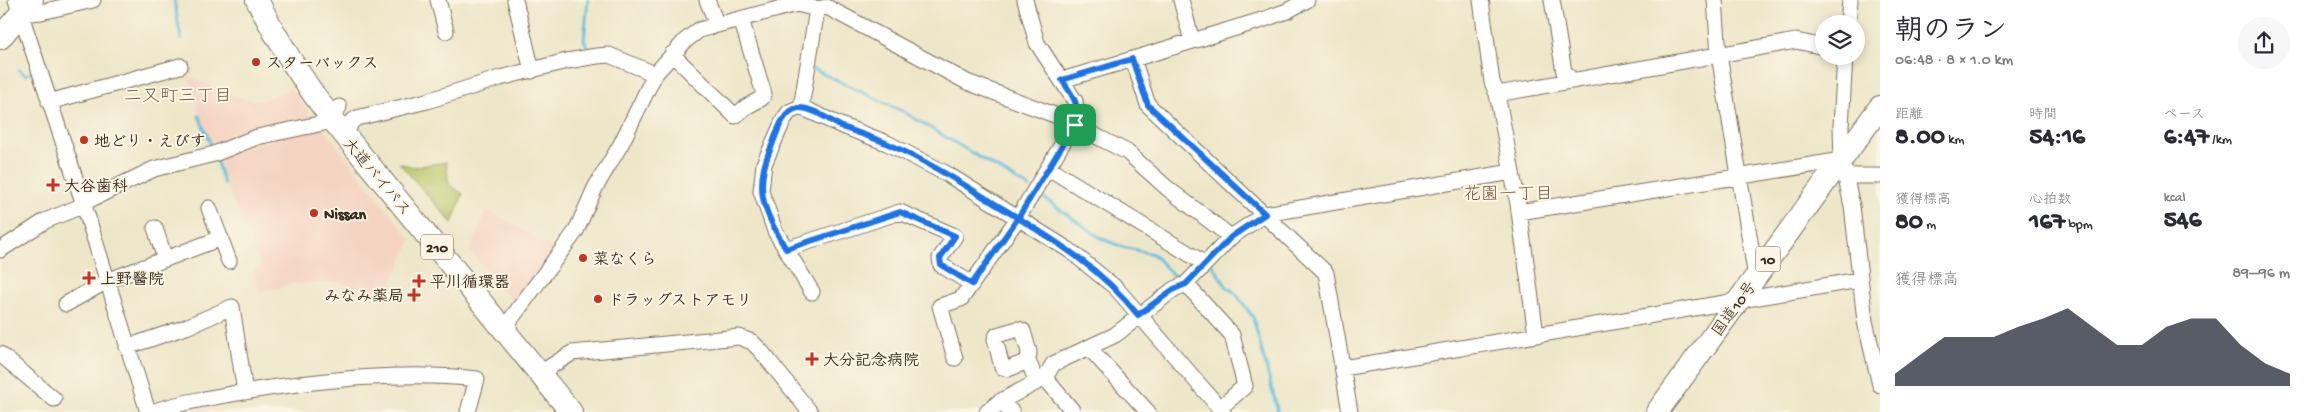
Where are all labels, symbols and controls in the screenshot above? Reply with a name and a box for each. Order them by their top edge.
map controls [1815,15,1865,65]
button: layers [1815,15,1865,65]
text: 朝のラン [1895,16,2007,49]
button: share [2238,17,2290,69]
text: 06:48 · 8 × 1.0 km [1895,52,2013,71]
marker: スターバックス [250,56,262,68]
place label: スターバックス [266,56,378,75]
district label: 二又町三丁目 [124,87,232,108]
pin [1054,104,1096,146]
text: 距離 [1895,107,1923,124]
text: 時間 [2029,107,2057,124]
text: ペース [2164,107,2205,124]
icon: arrive [1061,111,1089,139]
text: 8.00 [1895,124,1945,153]
text: 54:16 [2029,124,2085,153]
text: 6:47 [2164,124,2209,153]
text: km [1945,132,1964,149]
text: /km [2209,132,2232,149]
place label: 地どり・えびす [94,133,206,153]
marker: 地どり・えびす [78,134,90,146]
street label: 大道バイパス [337,135,414,221]
place label: 大谷歯科 [64,177,128,198]
marker: 大谷歯科 [46,178,60,192]
district label: 花園一丁目 [1463,184,1553,206]
text: kcal [2164,190,2186,207]
text: 獲得標高 [1895,192,1951,209]
text: 心拍数 [2029,192,2071,209]
marker: Nissan [308,207,320,219]
place label: Nissan [324,207,367,226]
text: 546 [2164,207,2201,236]
text: 80 [1895,209,1923,238]
text: 167 [2029,209,2065,238]
text: m [1923,217,1936,234]
text: bpm [2065,217,2093,234]
road number: 210 [421,234,453,260]
road number: 10 [1756,246,1780,272]
place label: 菜なくら [593,250,657,271]
marker: 菜なくら [577,252,589,264]
text: 89–96 m [2232,265,2290,284]
marker: 上野醫院 [82,271,96,285]
place label: 上野醫院 [100,271,164,291]
text: 獲得標高 [1895,272,1959,291]
marker: 平川循環器 [412,274,426,288]
place label: 平川循環器 [430,274,510,294]
street label: 国道10号 [1709,278,1762,341]
place label: みなみ薬局 [324,288,404,308]
marker: みなみ薬局 [408,289,420,301]
place label: ドラッグストアモリ [608,291,752,312]
marker: ドラッグストアモリ [592,293,604,305]
place label: 大分記念病院 [823,351,919,372]
marker: 大分記念病院 [805,352,819,366]

